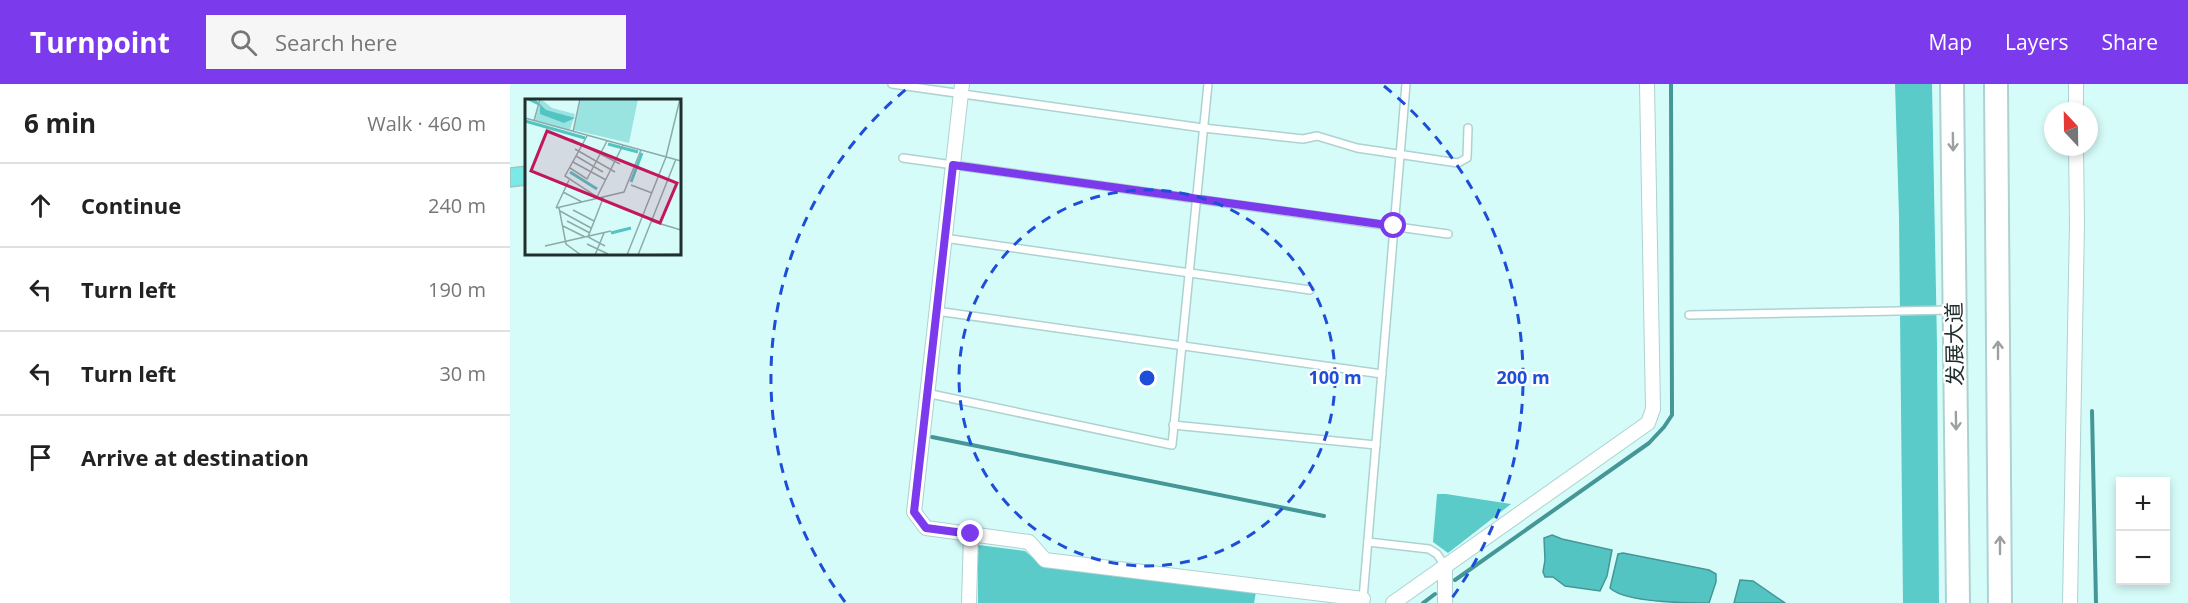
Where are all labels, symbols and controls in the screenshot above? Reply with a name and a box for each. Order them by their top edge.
search box [206,15,626,69]
text: Turnpoint [30,23,170,61]
icon: search [227,26,260,59]
text: Search here [275,27,397,57]
text: Map [1929,28,1972,56]
text: Layers [2005,28,2069,56]
text: Share [2102,28,2158,56]
inset map [525,99,681,255]
north arrow [2044,102,2098,156]
text: 6 min [24,105,96,141]
text: Walk · 460 m [367,110,486,137]
one-way arrow [1947,132,1959,152]
icon: ahead [24,189,57,222]
text: Continue [81,190,181,220]
text: 240 m [428,192,486,219]
route start [1380,212,1406,238]
icon: left [24,273,57,306]
text: Turn left [81,274,176,304]
text: 190 m [428,276,486,303]
street label: 发展大道 [1939,302,1969,386]
one-way arrow [1992,340,2004,360]
icon: left [24,357,57,390]
text: Turn left [81,358,176,388]
text: 30 m [439,360,486,387]
text: 100 m [1308,365,1362,389]
text: 200 m [1496,365,1550,389]
centre of rings [1137,368,1157,388]
one-way arrow [1950,411,1962,431]
icon: arrive [24,441,57,474]
text: Arrive at destination [81,442,309,472]
map controls [2116,477,2170,585]
button: + [2116,477,2170,531]
route end [957,520,983,546]
button: − [2116,531,2170,585]
one-way arrow [1994,535,2005,555]

